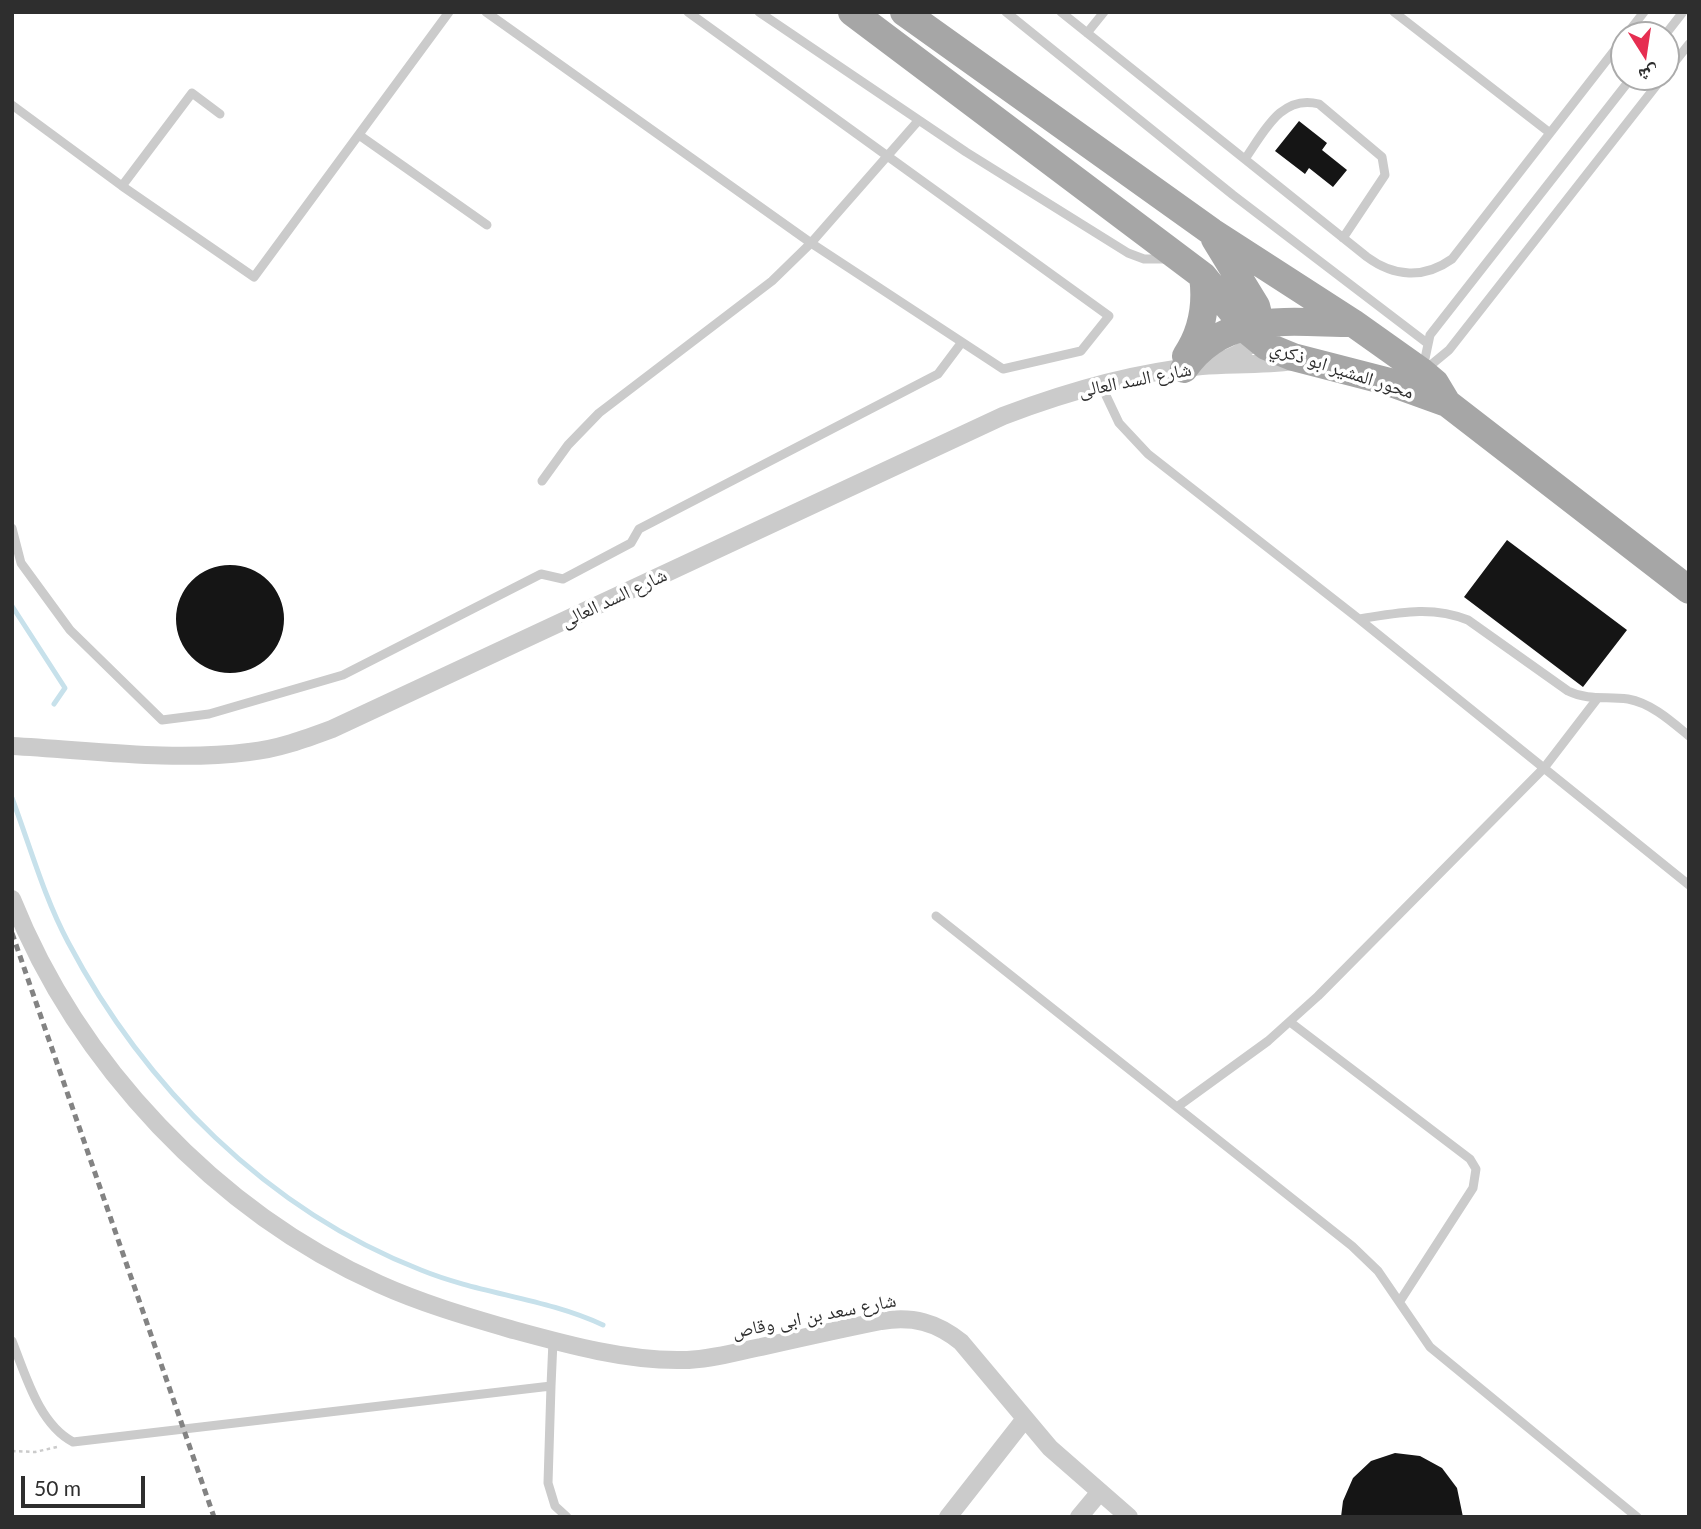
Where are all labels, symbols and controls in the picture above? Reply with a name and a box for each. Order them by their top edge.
north arrow [1610,21,1680,91]
text: ش [1637,62,1661,88]
street label: محور المشير ابو ذكري [1267,336,1417,404]
street label: شارع السد العالى [1077,358,1193,402]
street label: شارع السد العالى [557,564,671,632]
street label: شارع سعد بن ابى وقاص [730,1289,898,1343]
scale bar [24,1462,149,1506]
text: 50 m [34,1475,81,1500]

